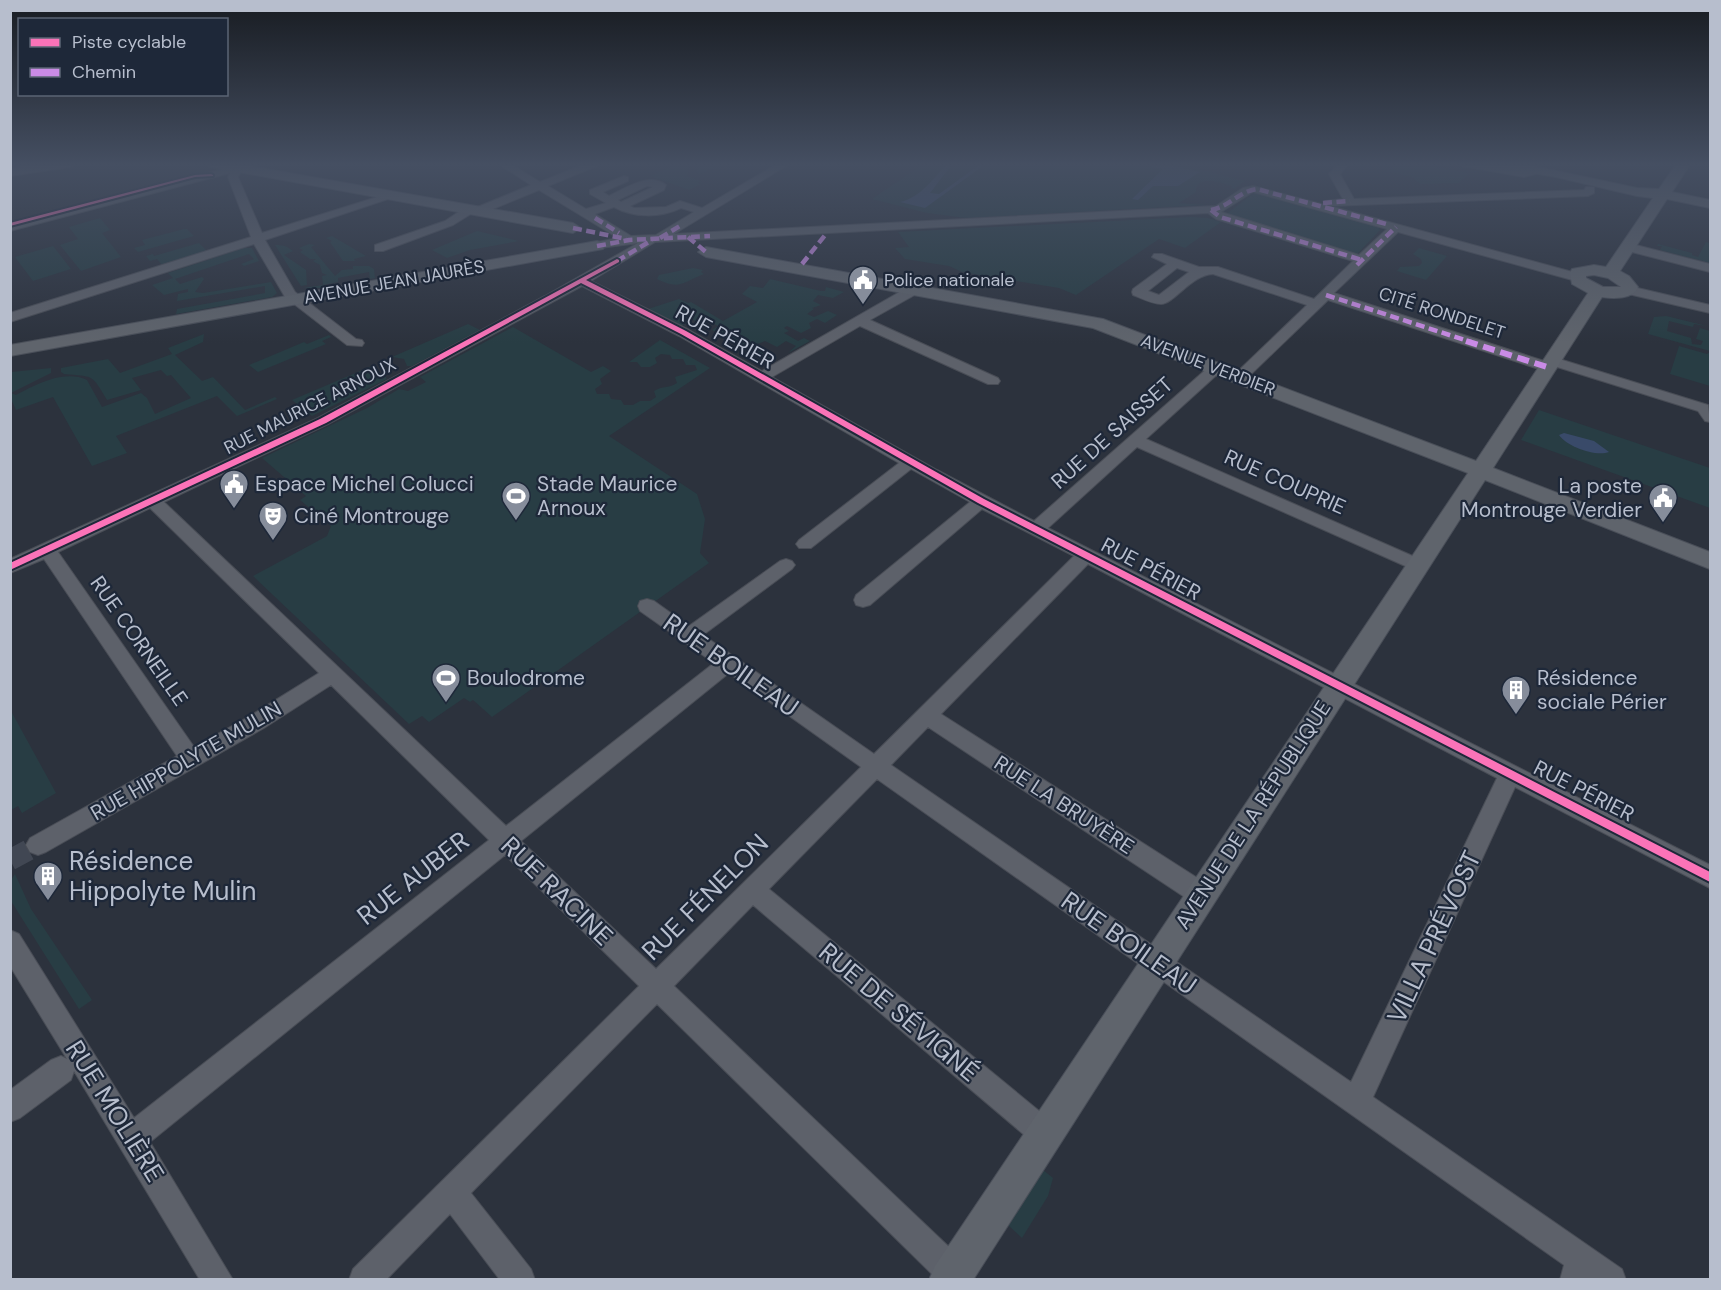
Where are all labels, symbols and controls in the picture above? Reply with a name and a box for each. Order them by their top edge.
legend [18,18,228,96]
text: Piste cyclable [72,30,186,54]
text: Chemin [72,60,136,84]
street label: AVENUE JEAN JAURÈS [302,254,486,310]
public building icon: Police nationale [847,264,879,306]
place label: Police nationale [884,268,1015,292]
street label: CITÉ RONDELET [1376,281,1508,345]
street label: RUE PÉRIER [670,298,780,376]
street label: AVENUE VERDIER [1137,328,1279,402]
street label: RUE MAURICE ARNOUX [220,352,400,460]
street label: RUE DE SAISSET [1045,371,1179,495]
street label: RUE COUPRIE [1220,443,1350,521]
public building icon: Espace Michel Colucci [218,468,250,510]
place label: Espace Michel Colucci [255,470,474,498]
place label: Stade Maurice Arnoux [537,470,677,522]
place label: La poste Montrouge Verdier [1461,472,1642,524]
sports icon: Stade Maurice Arnoux [500,480,532,522]
public building icon: La poste Montrouge Verdier [1647,482,1679,524]
theatre icon: Ciné Montrouge [257,500,289,542]
place label: Ciné Montrouge [294,502,449,530]
street label: RUE PÉRIER [1096,531,1206,607]
street label: RUE CORNEILLE [84,570,194,712]
street label: RUE BOILEAU [657,606,805,724]
sports icon: Boulodrome [430,662,462,704]
place label: Boulodrome [467,664,585,692]
place label: Résidence sociale Périer [1537,664,1667,716]
building icon: Résidence sociale Périer [1500,674,1532,716]
street label: RUE HIPPOLYTE MULIN [86,695,286,827]
street label: AVENUE DE LA RÉPUBLIQUE [1169,695,1337,935]
street label: RUE LA BRUYÈRE [989,749,1139,861]
street label: RUE PÉRIER [1529,754,1639,828]
street label: RUE AUBER [350,824,476,932]
street label: RUE FÉNELON [634,826,776,968]
street label: RUE RACINE [494,829,620,953]
place label: Résidence Hippolyte Mulin [69,844,256,908]
street label: VILLA PRÉVOST [1379,845,1489,1029]
building icon: Résidence Hippolyte Mulin [32,860,64,902]
street label: RUE BOILEAU [1055,884,1203,1002]
street label: RUE DE SÉVIGNÉ [812,935,986,1089]
street label: RUE MOLIÈRE [58,1034,172,1188]

